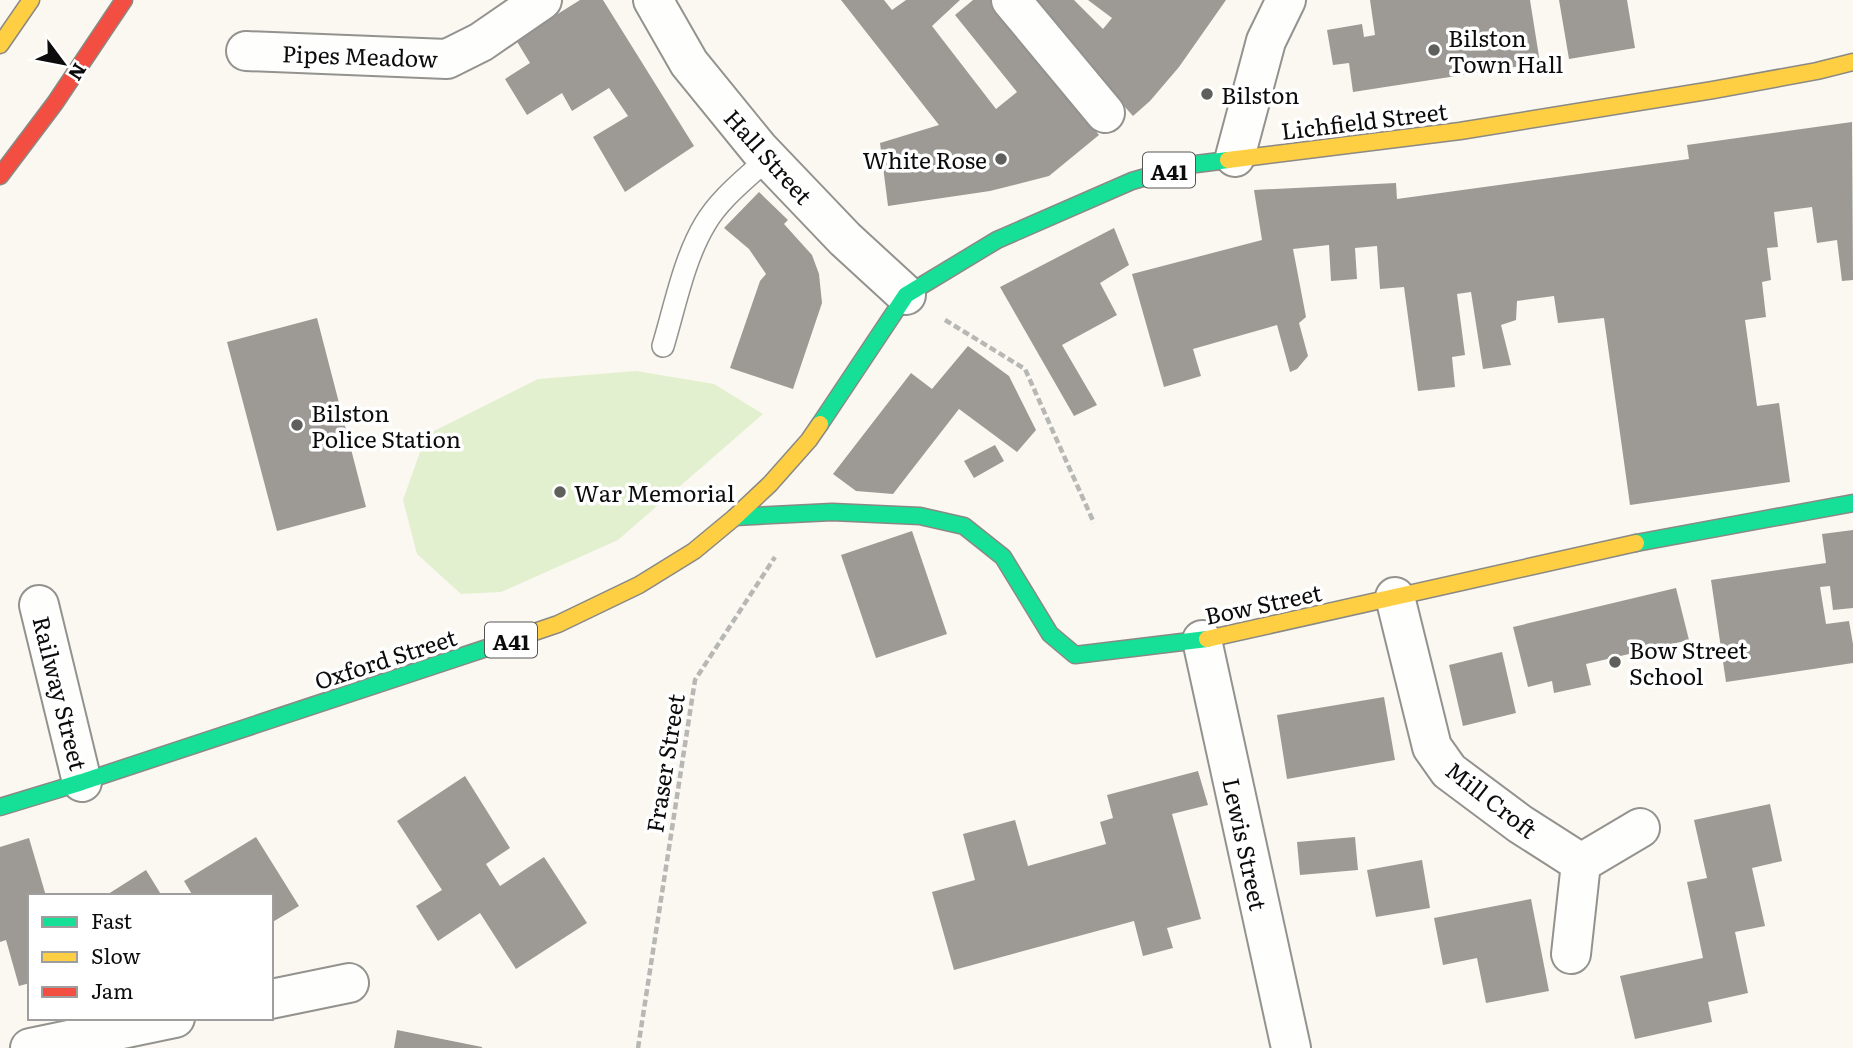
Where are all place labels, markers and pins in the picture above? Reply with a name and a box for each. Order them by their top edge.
place label: Bilston Town Hall [1448,20,1564,80]
marker: Bilston Town Hall [1426,42,1442,58]
place label: Bilston [1221,77,1299,111]
marker: Bilston [1199,86,1215,102]
place label: White Rose [863,142,987,176]
marker: White Rose [993,151,1009,167]
place label: Bilston Police Station [311,395,461,455]
marker: Bilston Police Station [289,417,305,433]
place label: War Memorial [574,475,735,509]
marker: War Memorial [552,484,568,500]
place label: Bow Street School [1629,632,1748,692]
marker: Bow Street School [1607,654,1623,670]

